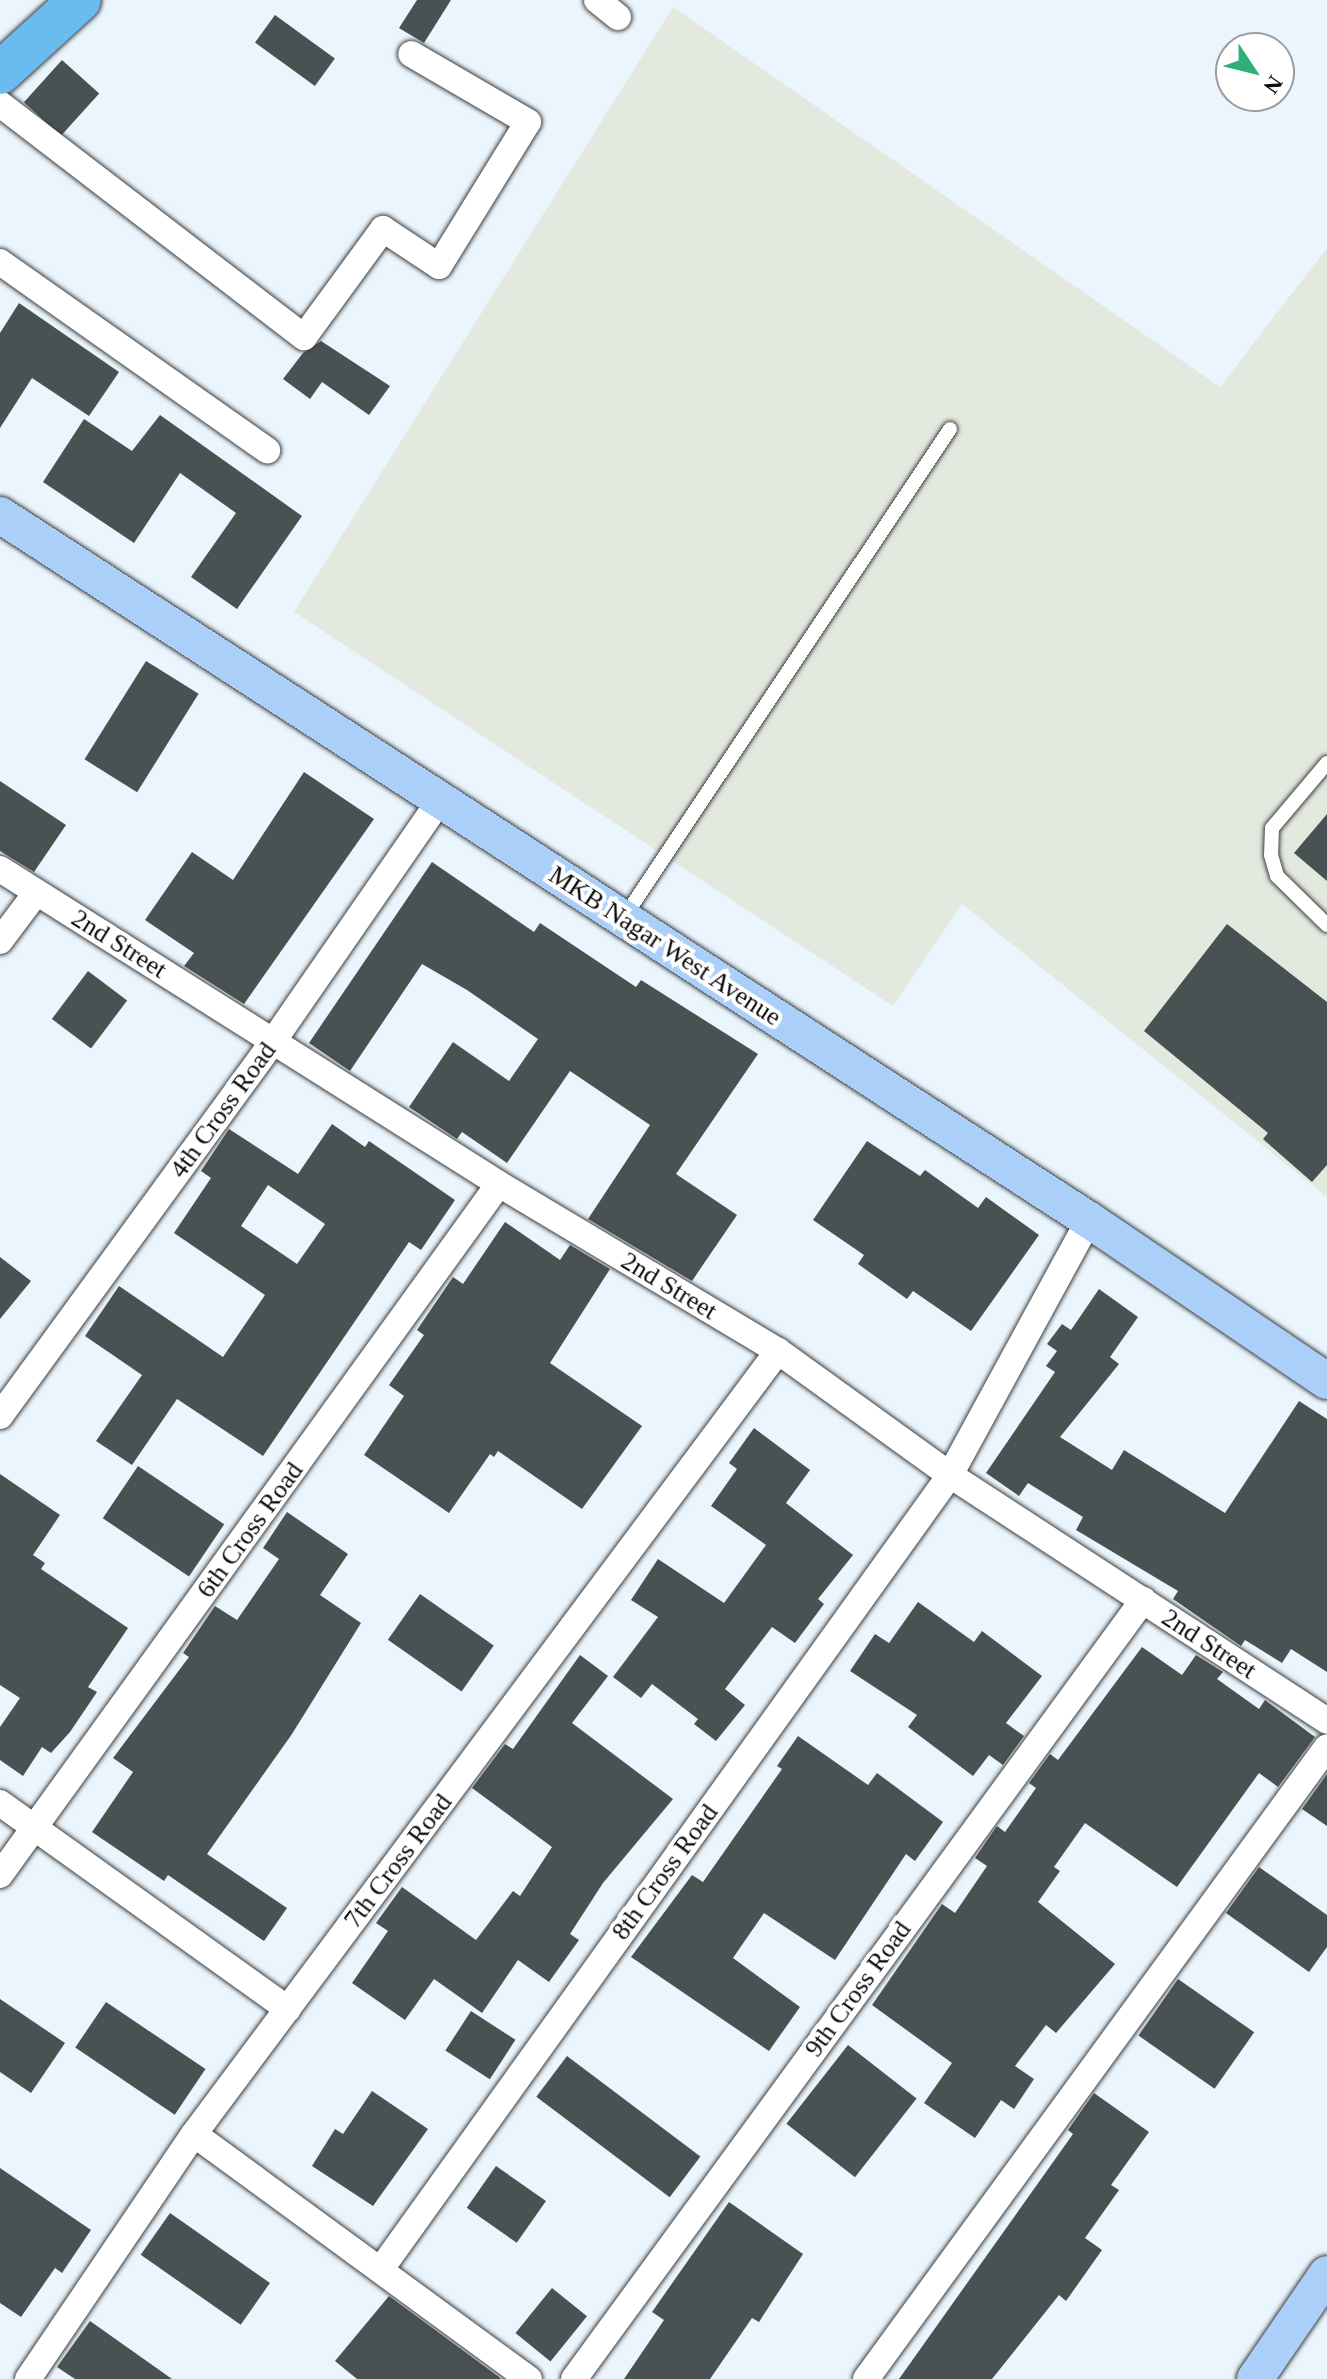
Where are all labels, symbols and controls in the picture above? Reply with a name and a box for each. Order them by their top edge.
north arrow [1215,32,1295,112]
text: N [1259,71,1288,99]
street label: MKB Nagar West Avenue [542,859,788,1033]
street label: 2nd Street [66,903,172,985]
street label: 4th Cross Road [163,1036,283,1184]
street label: 2nd Street [615,1245,723,1327]
street label: 6th Cross Road [190,1456,310,1604]
street label: 2nd Street [1156,1602,1262,1686]
street label: 7th Cross Road [337,1788,459,1934]
street label: 8th Cross Road [605,1798,725,1946]
street label: 9th Cross Road [798,1915,918,2063]

